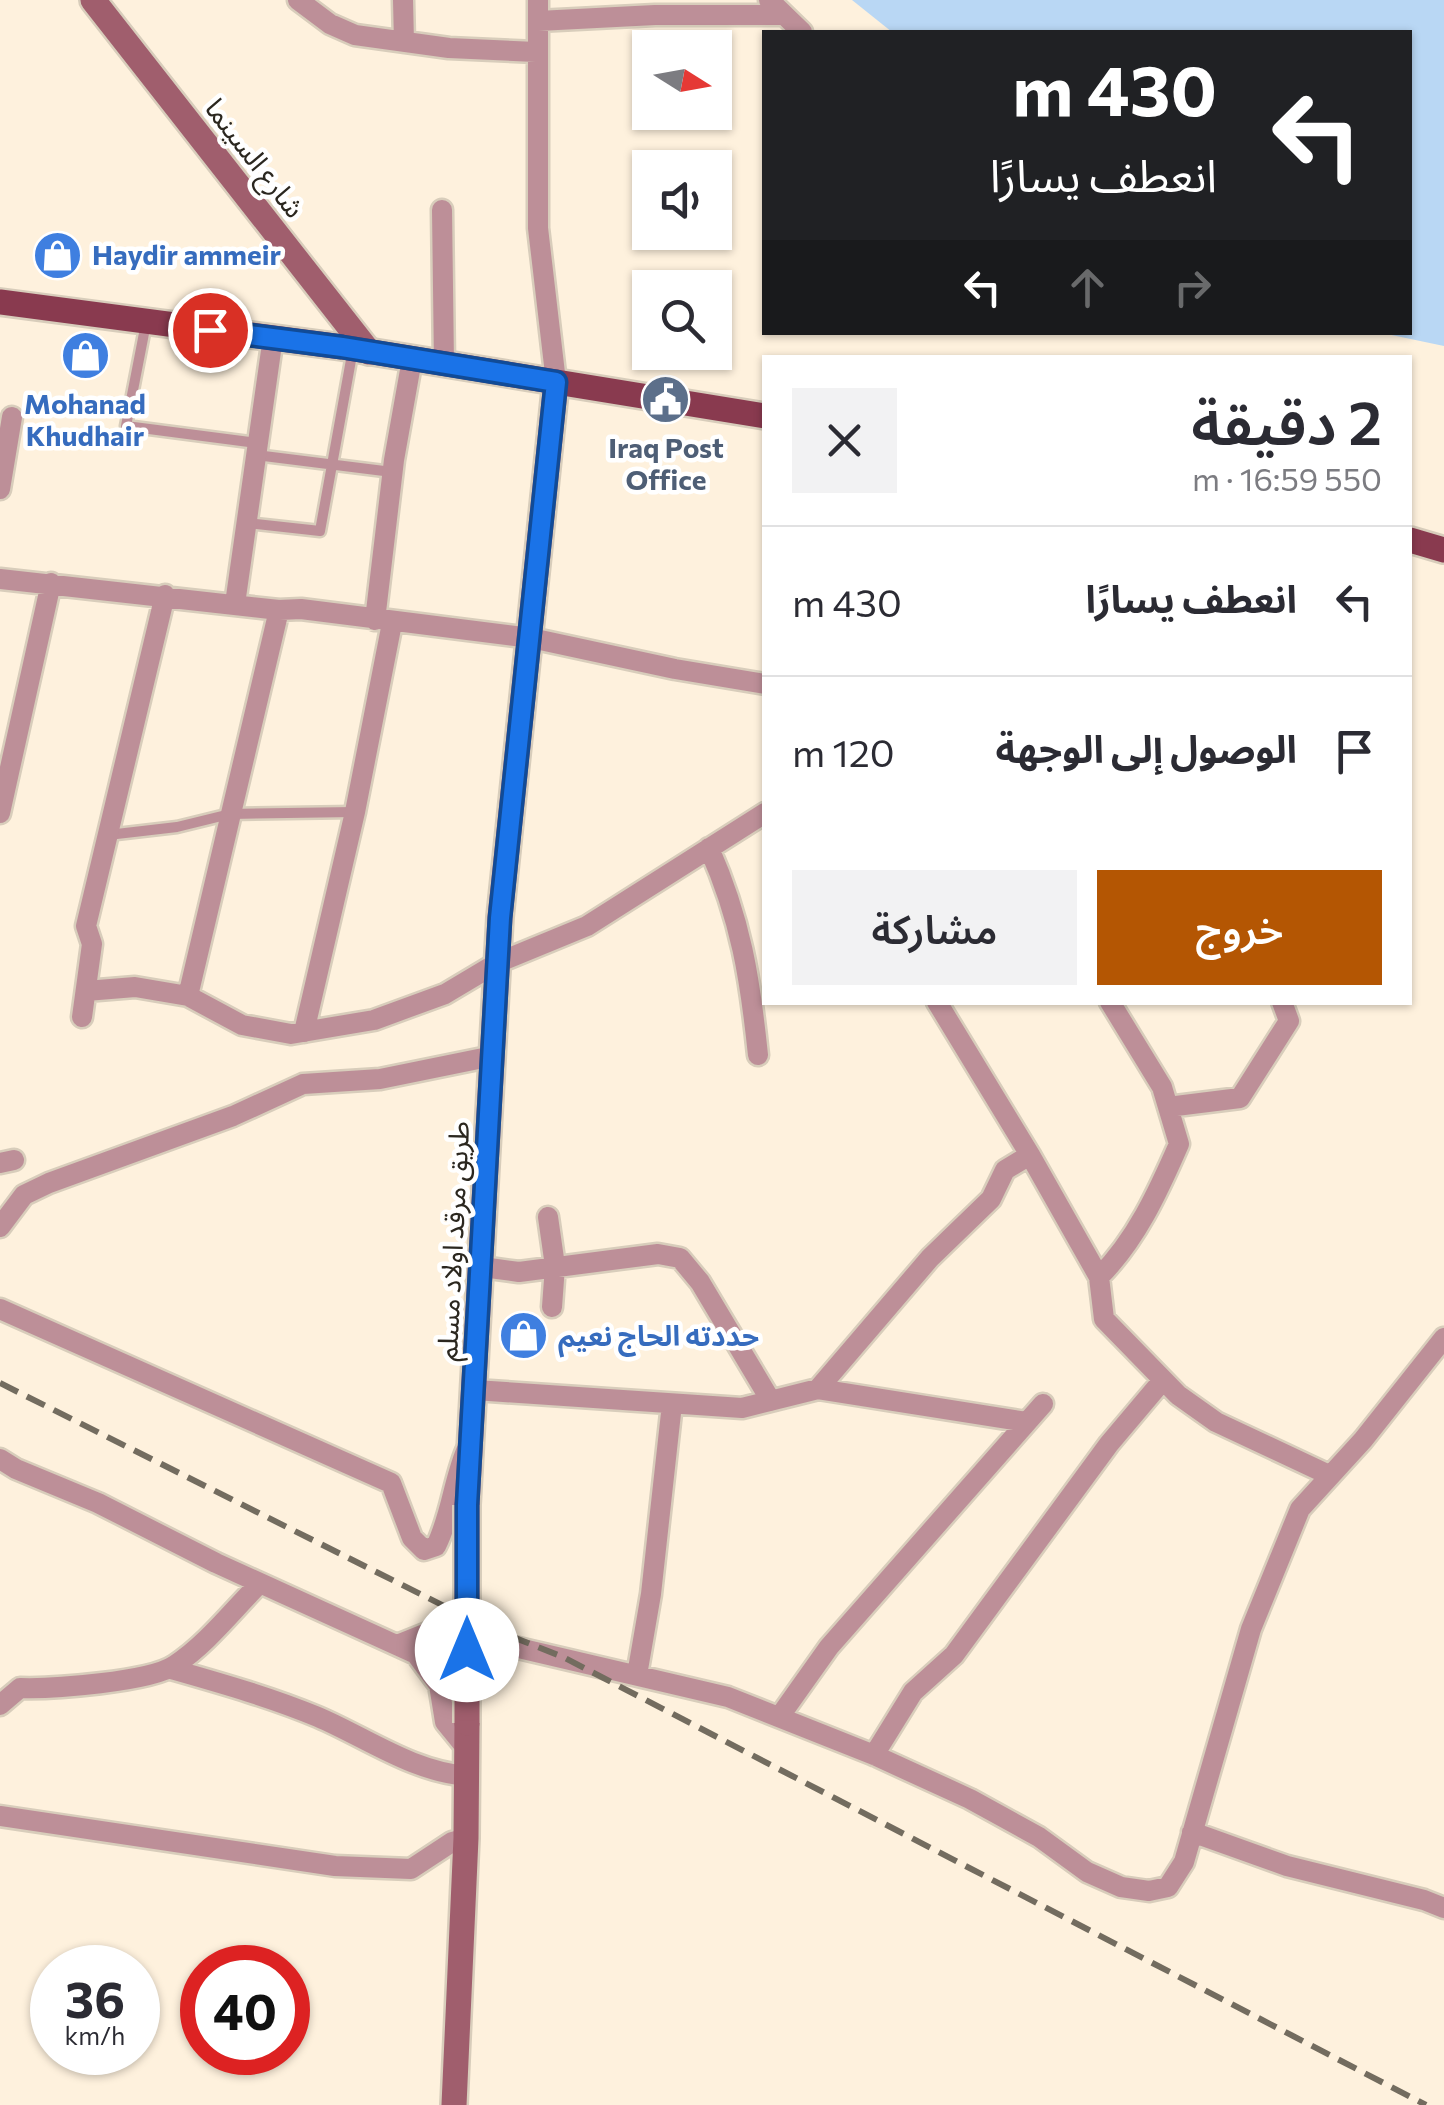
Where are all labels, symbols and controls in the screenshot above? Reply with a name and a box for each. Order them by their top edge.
north arrow [632,30,732,130]
map controls [632,30,732,370]
text: 430 m [1012,45,1217,130]
icon: left [1252,70,1382,200]
street label: شارع السينما [195,91,313,227]
text: انعطف يسارًا [990,146,1217,201]
button: sound [632,150,732,250]
shop icon: Haydir ammeir [31,229,83,281]
place label: Haydir ammeir [92,237,282,271]
icon: left [955,260,1010,315]
icon: ahead [1060,260,1115,315]
icon: right [1165,260,1220,315]
button: search [632,270,732,370]
pin [168,288,253,373]
icon: arrive [183,303,238,358]
shop icon: Mohanad Khudhair [59,330,111,382]
public building icon: Iraq Post Office [640,374,692,426]
text: 2 دقيقة [1191,384,1382,457]
place label: Mohanad Khudhair [24,386,146,452]
button: close [792,388,897,493]
place label: Iraq Post Office [608,430,724,496]
text: 550 m · 16:59 [1192,458,1382,498]
text: انعطف يسارًا [1086,574,1297,621]
icon: left [1327,574,1382,629]
text: 430 m [792,578,902,625]
text: الوصول إلى الوجهة [996,724,1297,771]
icon: arrive [1327,724,1382,779]
text: 120 m [792,728,894,775]
button: مشاركة [792,870,1077,985]
button: خروج [1097,870,1382,985]
street label: طريق مرقد اولاد مسلم [429,1120,481,1362]
shop icon: حددته الحاج نعيم [497,1310,549,1362]
place label: حددته الحاج نعيم [558,1318,759,1358]
position arrow [415,1598,519,1702]
speed limit sign: 40 [180,1945,310,2075]
text: 36 [65,1967,125,2028]
text: km/h [65,2020,125,2050]

